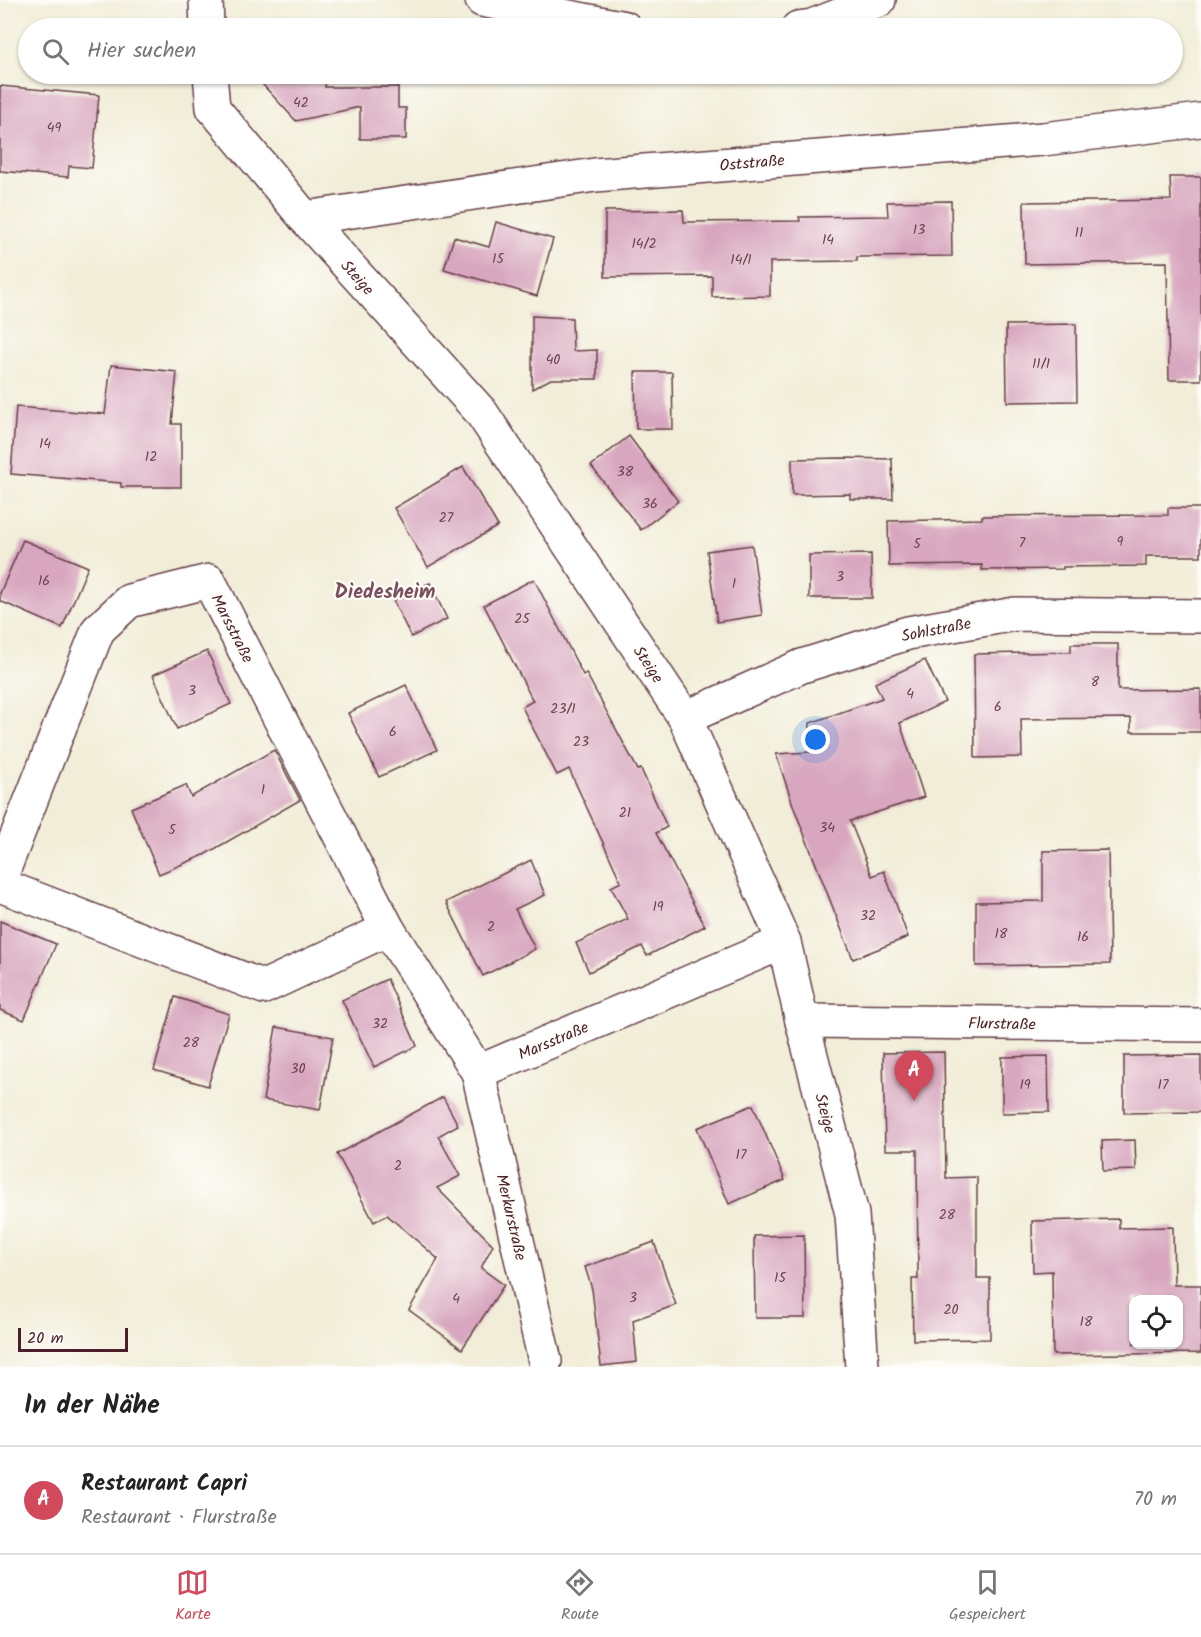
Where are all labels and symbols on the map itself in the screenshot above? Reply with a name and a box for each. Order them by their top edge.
house number: 42 [293,92,309,114]
house number: 49 [47,117,61,139]
street label: Oststraße [719,148,786,179]
house number: 13 [913,219,925,241]
house number: 11 [1075,222,1083,244]
house number: 14 [822,229,834,251]
house number: 14/2 [631,233,657,255]
house number: 15 [492,248,505,270]
house number: 14/1 [730,249,752,271]
street label: Steige [334,255,380,301]
house number: 40 [546,349,560,371]
house number: 11/1 [1032,353,1050,375]
house number: 14 [39,433,51,455]
house number: 12 [145,446,157,468]
house number: 38 [617,461,634,483]
house number: 36 [642,493,658,515]
house number: 27 [439,507,454,529]
house number: 9 [1117,531,1124,553]
house number: 7 [1019,532,1026,554]
house number: 5 [913,533,922,555]
house number: 3 [836,566,844,588]
house number: 16 [38,570,50,592]
house number: 1 [732,573,736,595]
district label: Diedesheim [335,577,435,609]
street label: Marsstraße [204,590,260,668]
house number: 25 [514,608,531,630]
street label: Sohlstraße [899,611,973,649]
street label: Steige [626,641,669,689]
house number: 8 [1091,671,1100,693]
house number: 3 [188,680,196,702]
house number: 4 [906,683,914,705]
house number: 6 [994,696,1002,718]
house number: 23/1 [550,698,576,720]
house number: 6 [389,721,397,743]
your location [801,725,830,754]
house number: 23 [573,731,589,753]
house number: 1 [261,779,265,801]
house number: 21 [619,802,631,824]
house number: 34 [819,817,835,839]
house number: 5 [168,819,177,841]
house number: 19 [652,896,664,918]
house number: 32 [860,905,876,927]
house number: 2 [487,916,495,938]
house number: 18 [995,923,1008,945]
house number: 16 [1077,926,1089,948]
street label: Flurstraße [968,1011,1036,1038]
house number: 32 [372,1013,388,1035]
street label: Marsstraße [514,1015,593,1067]
house number: 28 [183,1032,200,1054]
pin: A [894,1052,934,1101]
house number: 30 [291,1058,306,1080]
house number: 19 [1019,1074,1031,1096]
house number: 17 [1158,1074,1169,1096]
street label: Steige [807,1091,842,1136]
house number: 17 [736,1144,747,1166]
house number: 2 [394,1155,402,1177]
street label: Merkurstraße [488,1172,533,1263]
house number: 28 [939,1204,956,1226]
house number: 15 [774,1267,787,1289]
house number: 3 [629,1287,637,1309]
house number: 4 [452,1288,460,1310]
house number: 20 [943,1299,959,1321]
house number: 18 [1080,1311,1093,1333]
scale bar [18,1325,128,1352]

